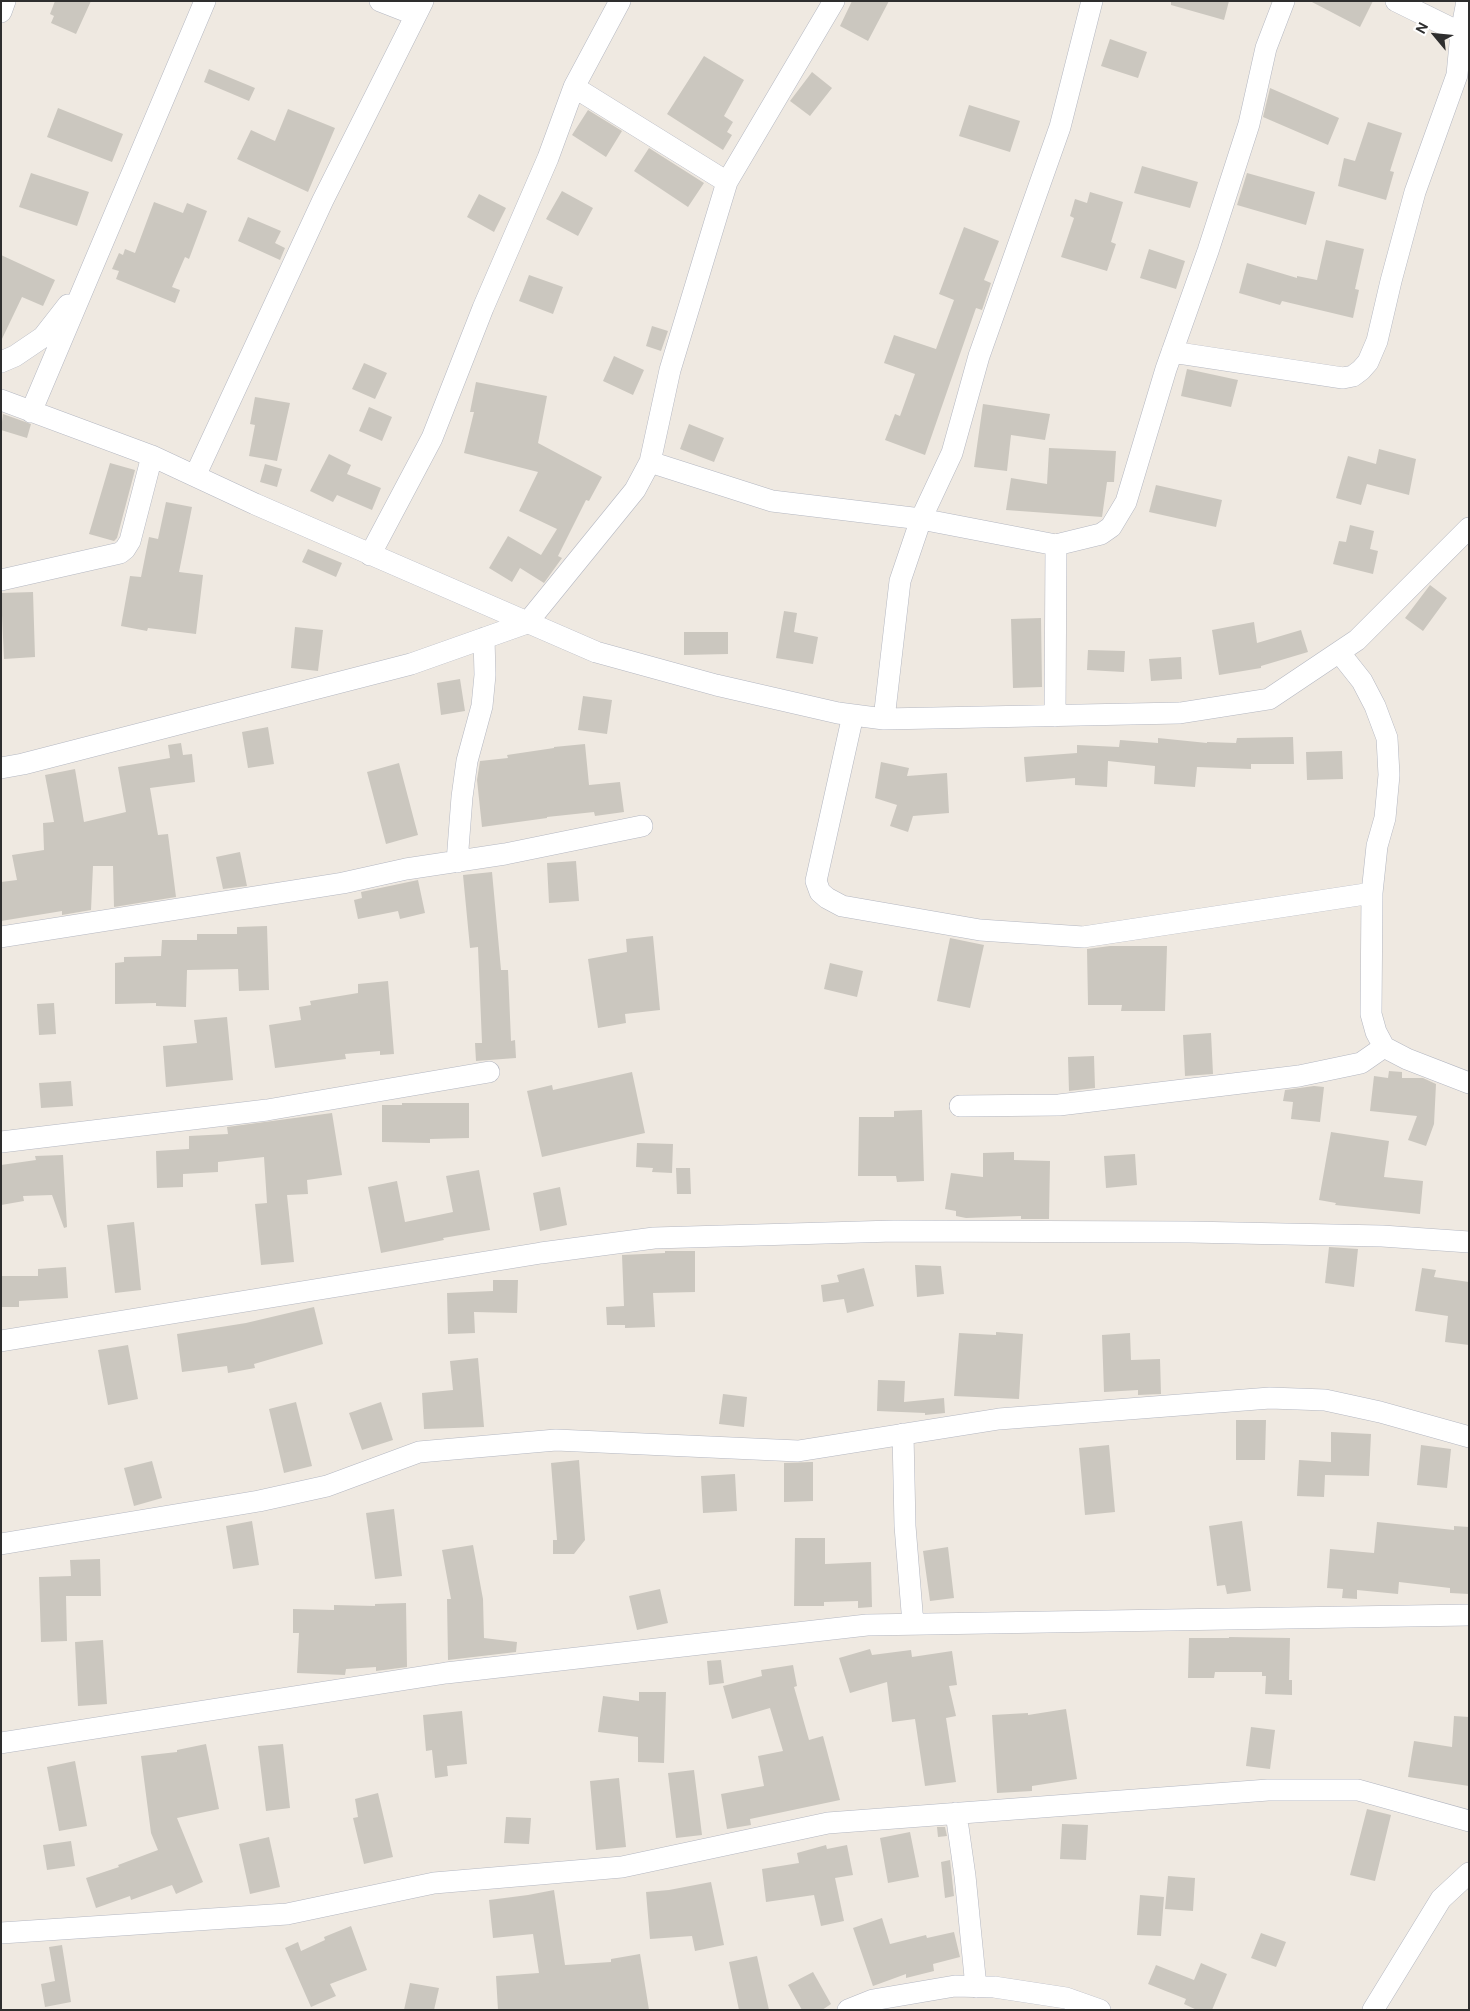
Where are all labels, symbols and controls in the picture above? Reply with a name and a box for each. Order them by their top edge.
north arrow [1410,10,1460,60]
text: N [1411,19,1432,37]

